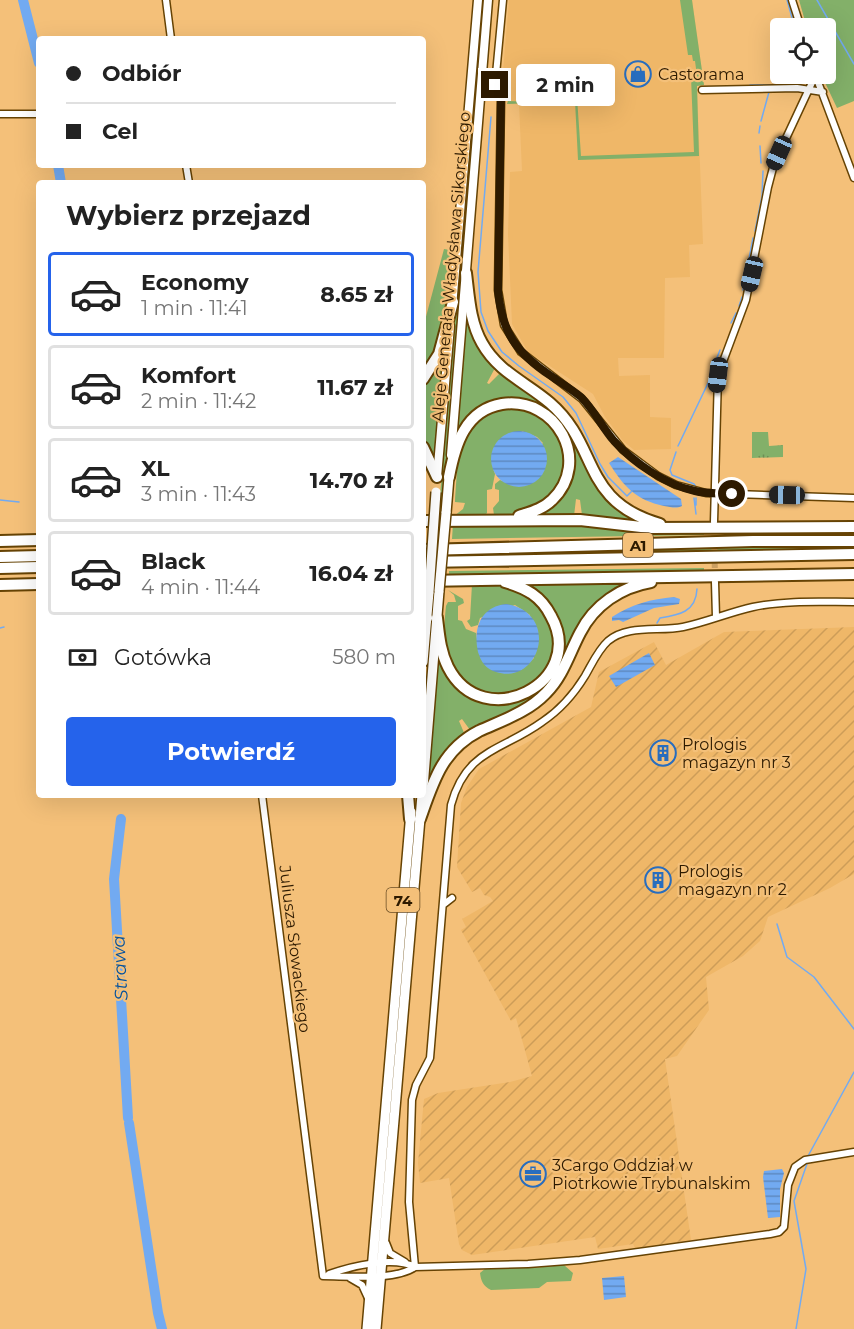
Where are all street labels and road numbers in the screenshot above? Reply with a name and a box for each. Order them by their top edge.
street label: Aleje Generała Władysława Sikorskiego [428,111,474,423]
road number: A1 [623,533,653,557]
street label: Juliusza Słowackiego [275,863,315,1034]
road number: 74 [386,888,420,912]

